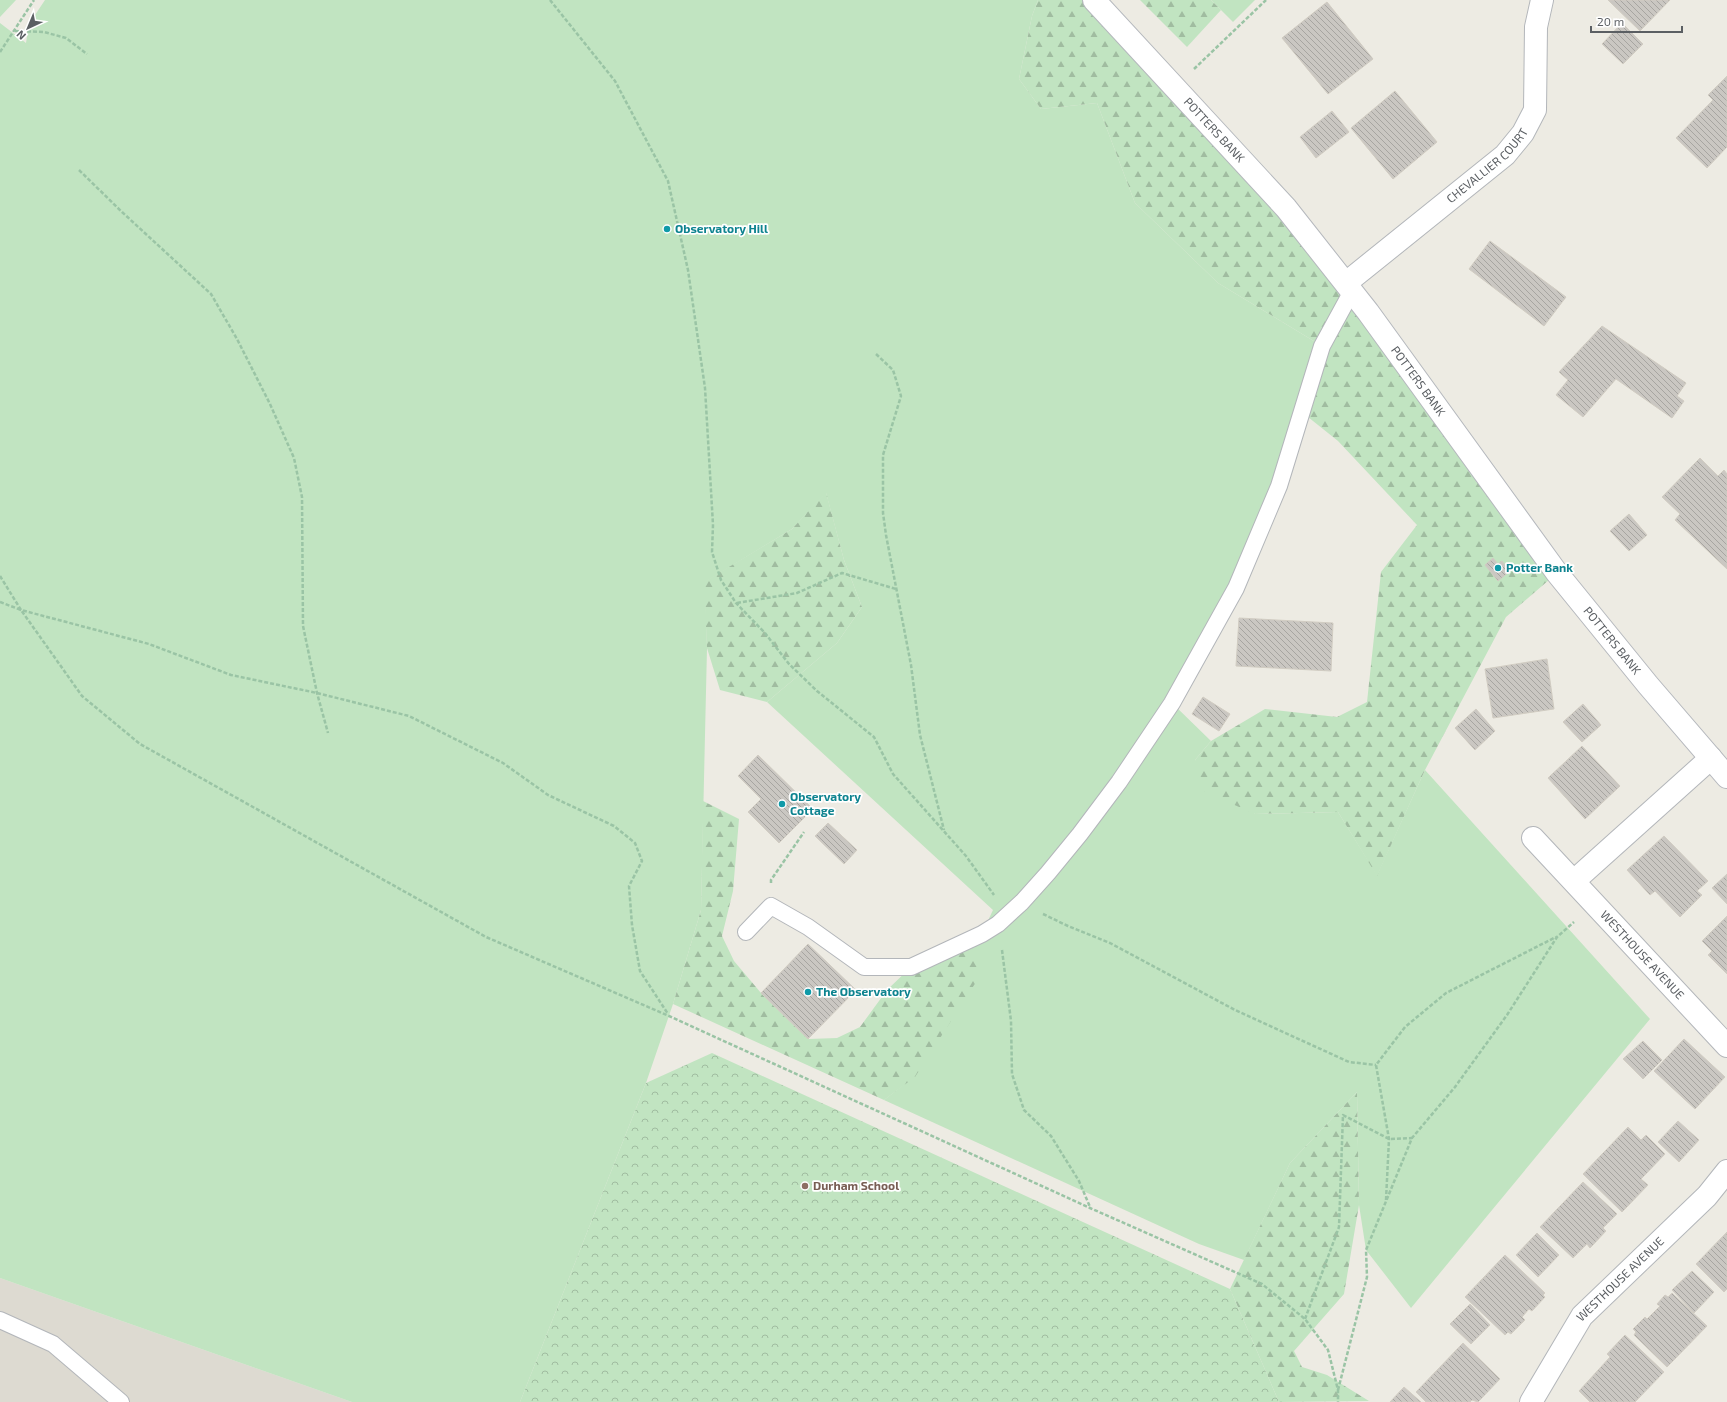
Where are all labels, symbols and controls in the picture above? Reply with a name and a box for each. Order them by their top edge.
north arrow [8,8,48,48]
scale bar [1591,8,1682,34]
text: 20 m [1597,14,1624,28]
text: N [13,28,28,43]
street label: POTTERS BANK [1182,94,1248,165]
street label: CHEVALLIER COURT [1443,126,1530,205]
place label: Observatory Hill [675,221,768,236]
marker: Observatory Hill [662,224,672,234]
street label: POTTERS BANK [1389,343,1449,418]
place label: Potter Bank [1506,560,1573,574]
marker: Potter Bank [1493,563,1503,573]
street label: POTTERS BANK [1581,603,1644,677]
place label: Observatory Cottage [790,789,861,817]
marker: Observatory Cottage [777,799,787,809]
street label: WESTHOUSE AVENUE [1598,907,1688,1002]
place label: The Observatory [816,984,911,999]
marker: The Observatory [803,987,813,997]
place label: Durham School [813,1178,899,1192]
marker: Durham School [800,1181,810,1191]
street label: WESTHOUSE AVENUE [1573,1233,1666,1324]

